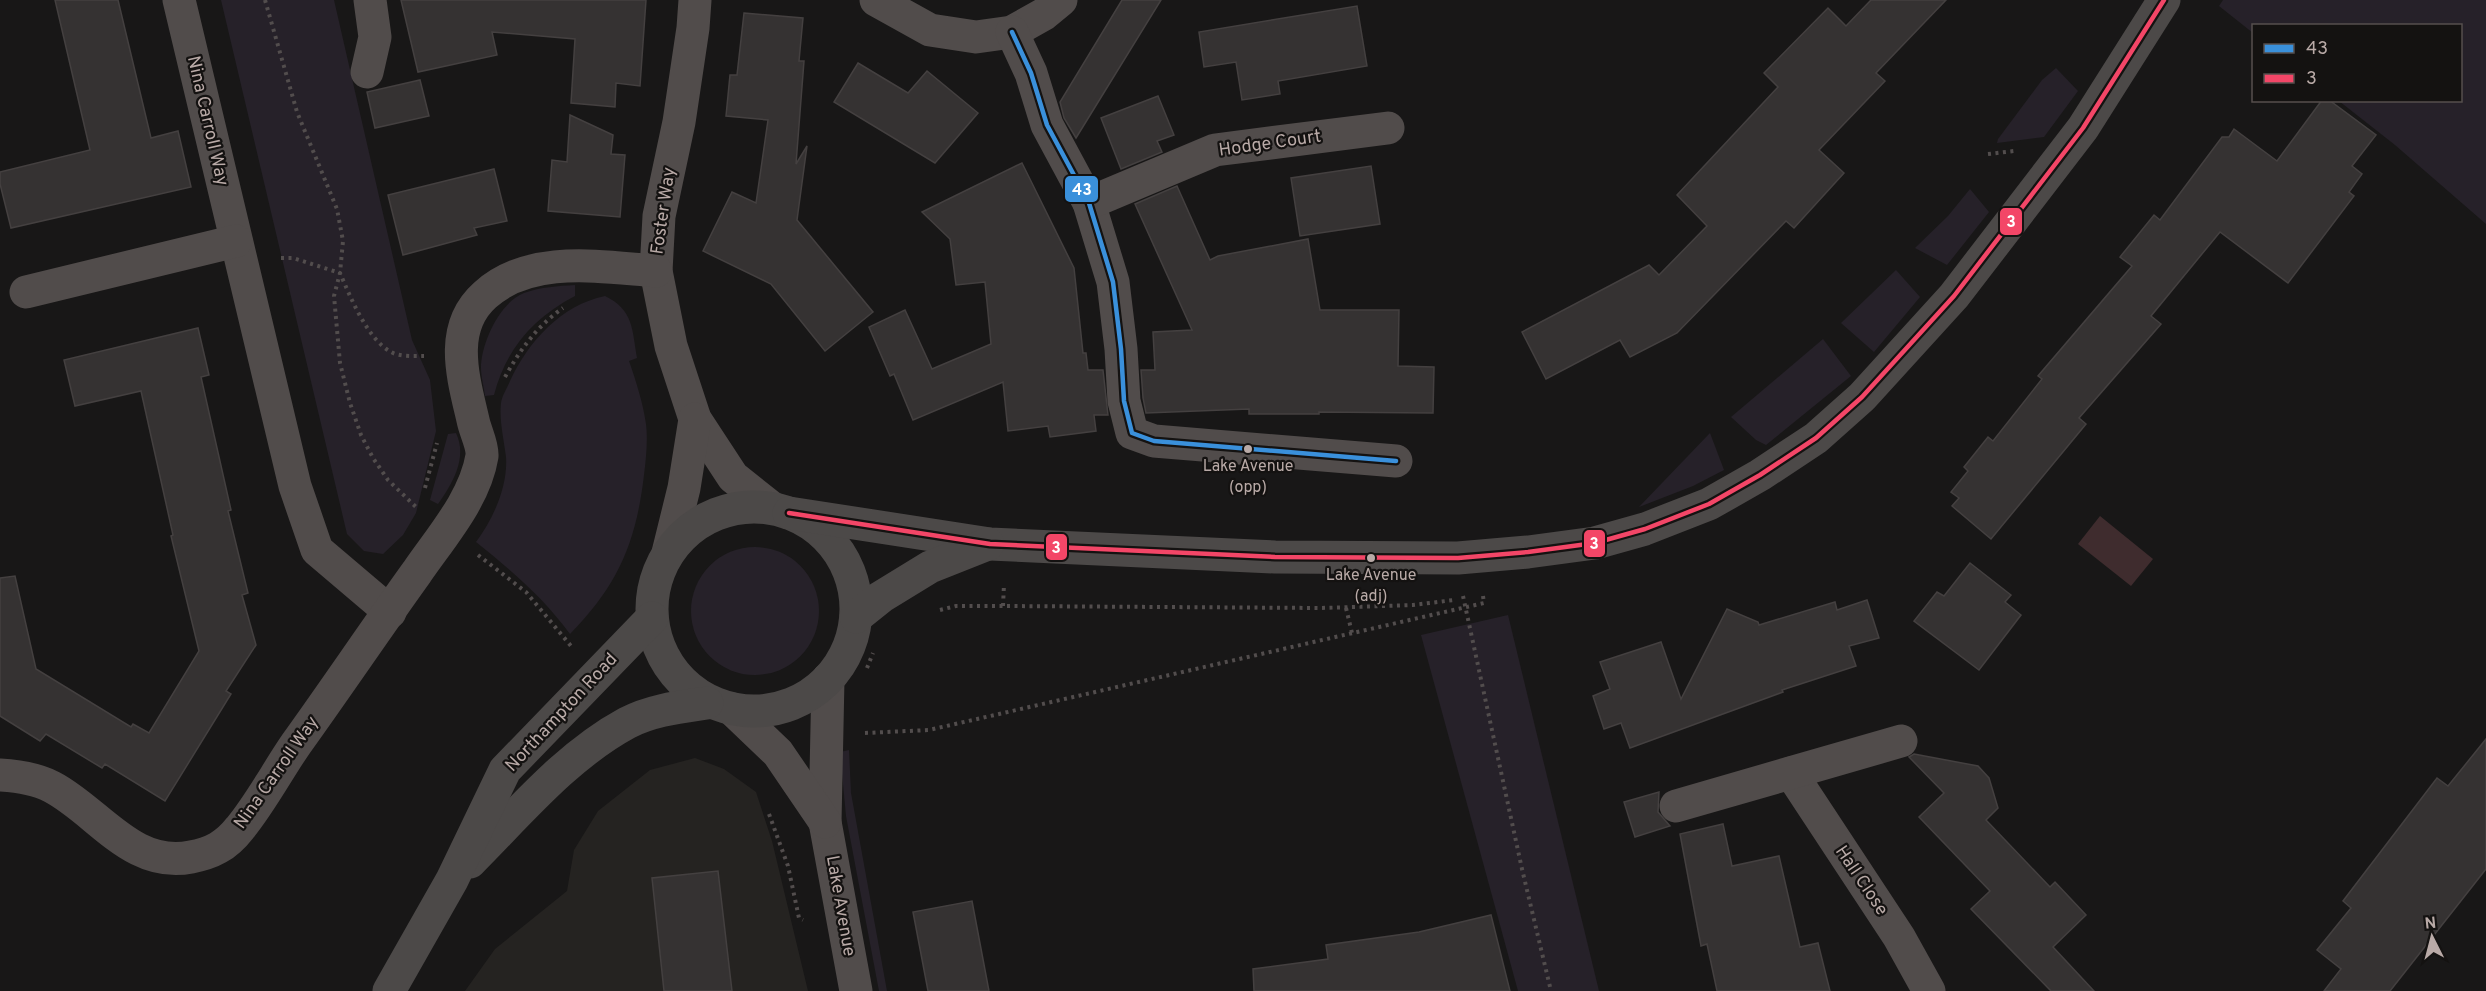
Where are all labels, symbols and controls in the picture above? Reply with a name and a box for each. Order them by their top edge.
legend [2252,24,2462,102]
text: 43 [2306,38,2328,61]
street label: Nina Carroll Way [181,54,233,188]
text: 3 [2306,68,2317,91]
street label: Hodge Court [1217,125,1323,163]
street label: Foster Way [647,166,681,256]
line badge: 43 [1064,175,1099,203]
text: 43 [1072,181,1092,201]
line badge: 3 [1999,207,2023,236]
text: 3 [2006,213,2016,233]
marker: Lake Avenue (opp) [1242,443,1254,455]
place label: Lake Avenue (opp) [1203,457,1293,498]
line badge: 3 [1583,529,1606,558]
line badge: 3 [1045,533,1068,561]
text: 3 [1589,535,1599,555]
text: 3 [1051,539,1061,559]
marker: Lake Avenue (adj) [1365,552,1377,564]
place label: Lake Avenue (adj) [1326,566,1416,607]
street label: Northampton Road [501,649,623,777]
street label: Nina Carroll Way [229,712,325,834]
street label: Hall Close [1829,842,1893,920]
street label: Lake Avenue [820,854,860,958]
north arrow [2402,907,2462,967]
text: N [2424,914,2437,935]

